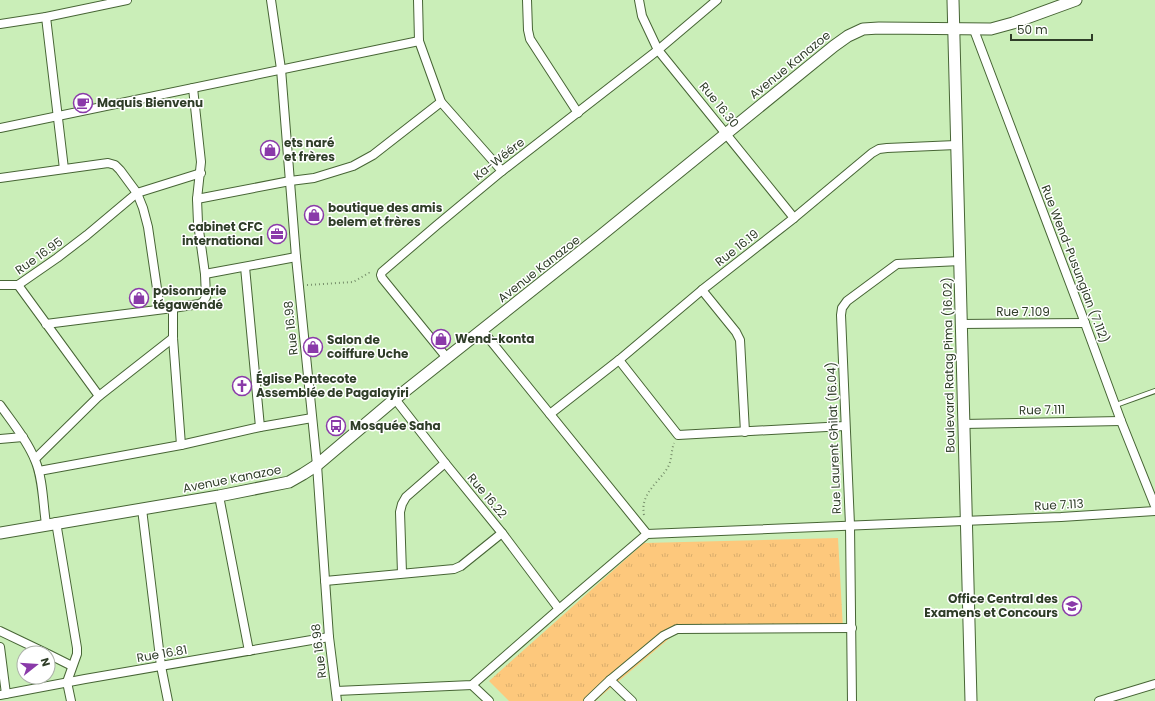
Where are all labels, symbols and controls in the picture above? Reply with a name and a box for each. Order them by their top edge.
scale bar [1011,16,1092,42]
text: 50 m [1017,21,1048,38]
street label: Avenue Kanazoe [746,27,834,103]
street label: Rue 16.30 [696,78,743,131]
cafe icon: Maquis Bienvenu [72,92,94,114]
place label: Maquis Bienvenu [97,94,203,111]
street label: Ka-Wéére [470,133,528,184]
place label: ets naré et frères [284,134,335,165]
shop icon: ets naré et frères [259,139,281,161]
street label: Rue Wend-Pusungian (7.112) [1037,182,1114,345]
place label: boutique des amis belem et frères [328,199,443,230]
shop icon: boutique des amis belem et frères [303,204,325,226]
place label: cabinet CFC international [182,218,263,249]
office icon: cabinet CFC international [266,223,288,245]
street label: Rue 16.19 [711,225,762,270]
street label: Avenue Kanazoe [494,231,583,306]
street label: Rue 16.95 [11,233,66,278]
street label: Boulevard Ratag Pima (16.02) [938,277,959,453]
place label: poisonnerie tégawendé [153,282,227,313]
shop icon: poisonnerie tégawendé [128,287,150,309]
street label: Rue 16.98 [279,300,302,356]
street label: Rue 7.109 [996,303,1050,320]
shop icon: Wend-konta [430,328,452,350]
place label: Wend-konta [455,330,534,347]
place label: Salon de coiffure Uche [327,331,409,362]
shop icon: Salon de coiffure Uche [302,336,324,358]
street label: Rue Laurent Ghilat (16.04) [822,362,845,514]
place label: Église Pentecote Assemblée de Pagalayiri [256,370,409,401]
church icon: Église Pentecote Assemblée de Pagalayiri [231,375,253,397]
street label: Rue 7.111 [1019,401,1065,418]
bus stop icon: Mosquée Saha [325,415,347,437]
place label: Mosquée Saha [350,417,441,434]
street label: Avenue Kanazoe [181,461,283,496]
street label: Rue 16.22 [464,470,511,522]
street label: Rue 7.113 [1034,495,1084,514]
place label: Office Central des Examens et Concours [924,590,1058,621]
school or university icon: Office Central des Examens et Concours [1061,595,1083,617]
street label: Rue 16.98 [307,623,330,679]
street label: Rue 16.81 [135,641,189,666]
north arrow [16,645,56,685]
text: N [37,656,54,668]

